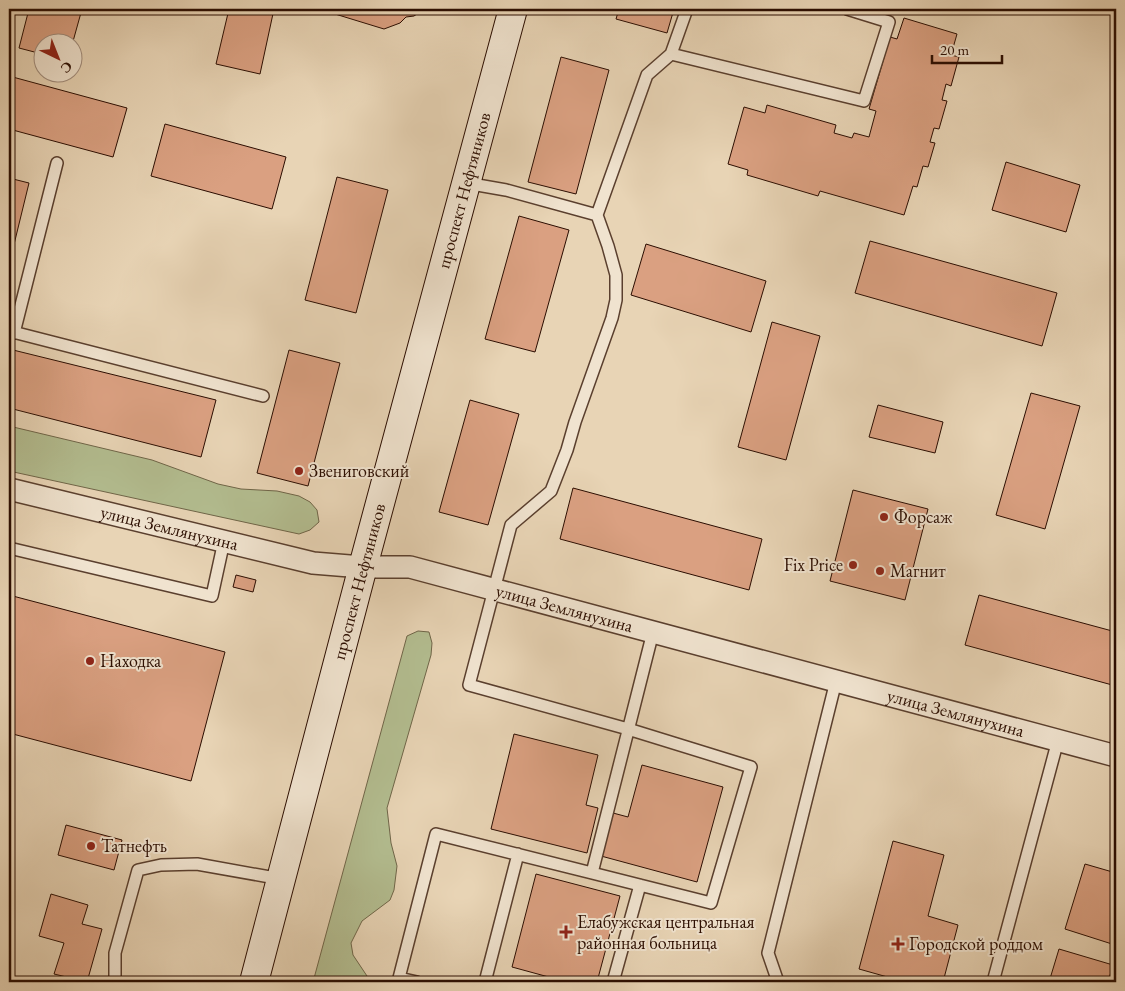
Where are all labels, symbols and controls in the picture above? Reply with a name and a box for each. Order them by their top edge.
north arrow [32,32,82,82]
scale bar [932,32,1002,64]
text: 20 m [940,40,969,59]
text: С [57,58,77,78]
street label: проспект Нефтяников [431,109,496,271]
place label: Звениговский [309,459,410,482]
marker: Звениговский [293,465,305,477]
street label: улица Землянухина [98,500,241,556]
street label: проспект Нефтяников [327,500,390,662]
place label: Форсаж [894,505,953,528]
marker: Форсаж [878,511,890,523]
place label: Fix Price [784,553,843,576]
marker: Fix Price [847,559,859,571]
place label: Магнит [890,559,946,582]
marker: Магнит [874,565,886,577]
street label: улица Землянухина [494,579,637,637]
place label: Находка [100,649,162,672]
marker: Находка [84,655,96,667]
street label: улица Землянухина [885,683,1028,742]
place label: Татнефть [101,834,167,857]
marker: Татнефть [85,840,97,852]
place label: Елабужская центральная районная больница [577,910,755,954]
marker: Елабужская центральная районная больница [559,925,573,939]
place label: Городской роддом [909,932,1044,955]
marker: Городской роддом [891,937,905,951]

